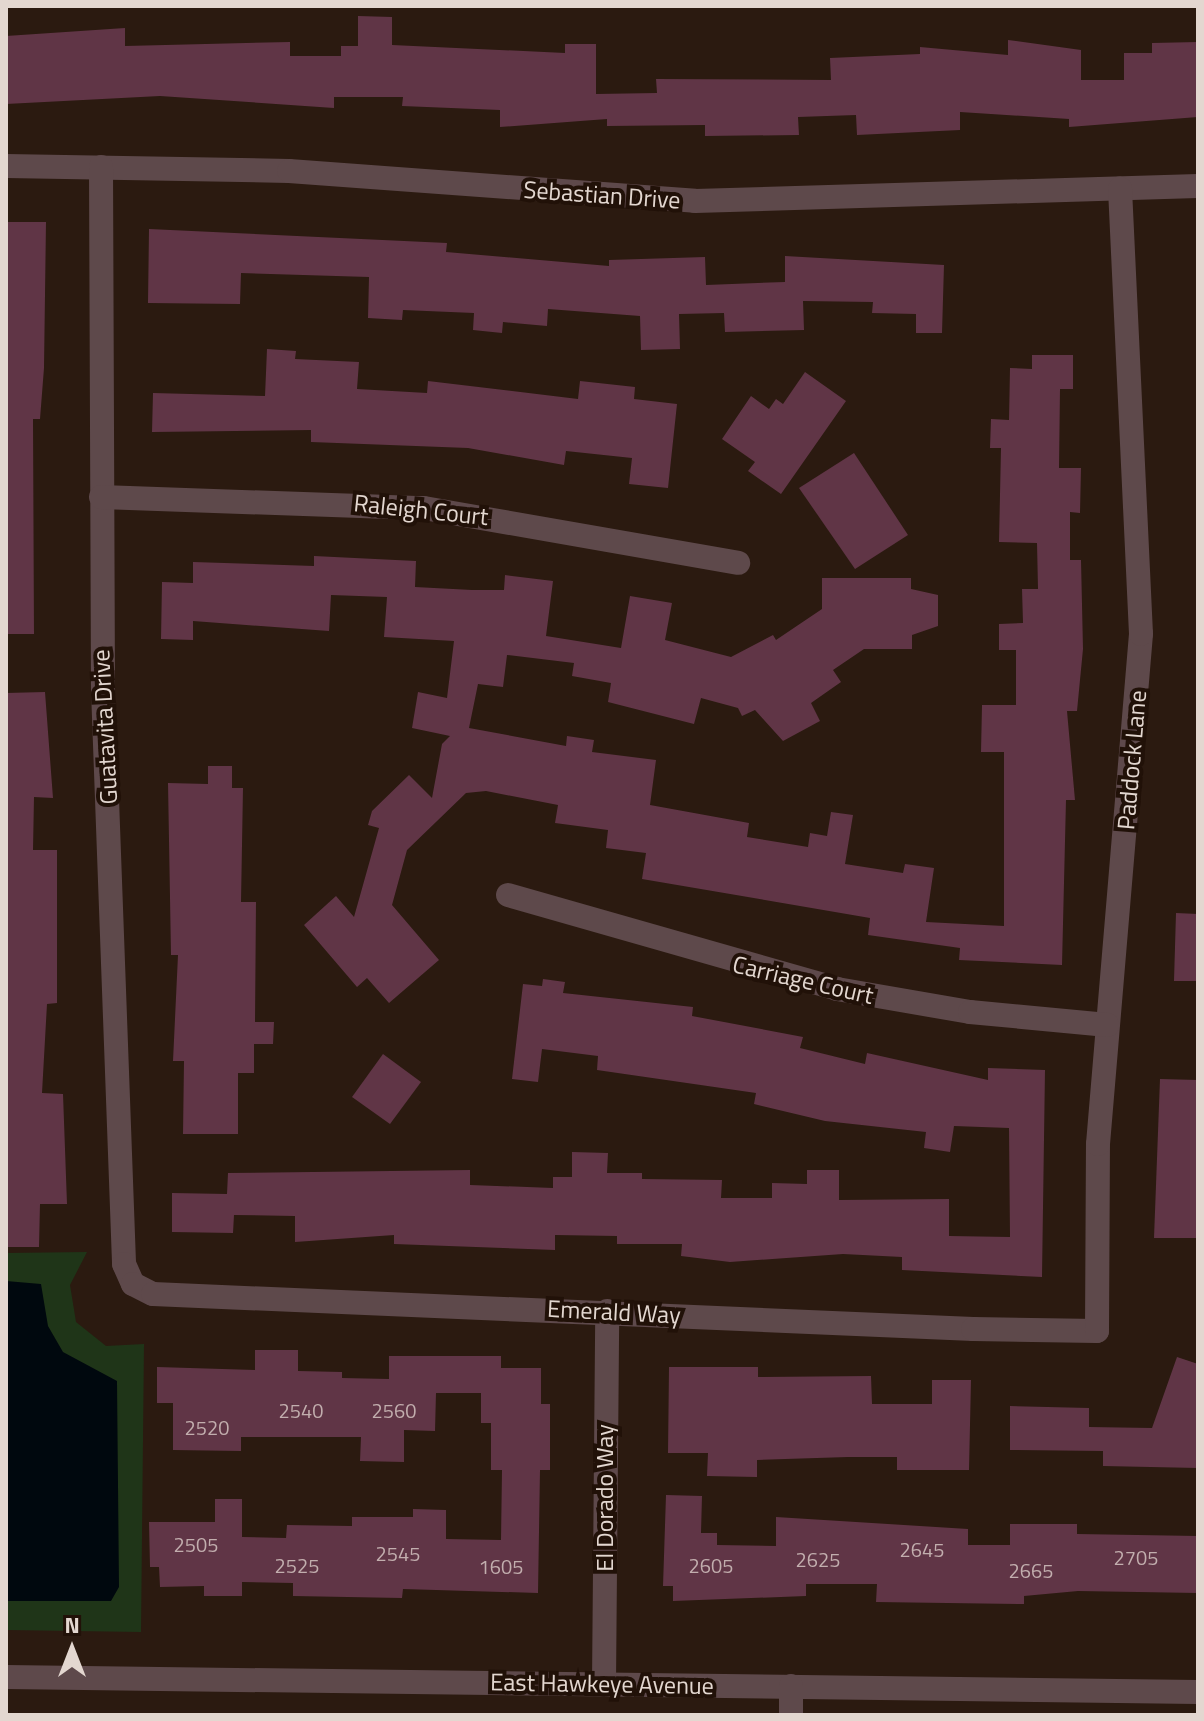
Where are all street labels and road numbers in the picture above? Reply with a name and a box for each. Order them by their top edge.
street label: Sebastian Drive [523,175,681,215]
street label: Raleigh Court [352,489,490,531]
street label: Guatavita Drive [87,649,123,805]
street label: Paddock Lane [1112,689,1152,831]
street label: Carriage Court [730,950,876,1010]
street label: Emerald Way [546,1294,682,1330]
street label: El Dorado Way [591,1424,619,1572]
street label: East Hawkeye Avenue [490,1668,714,1700]

